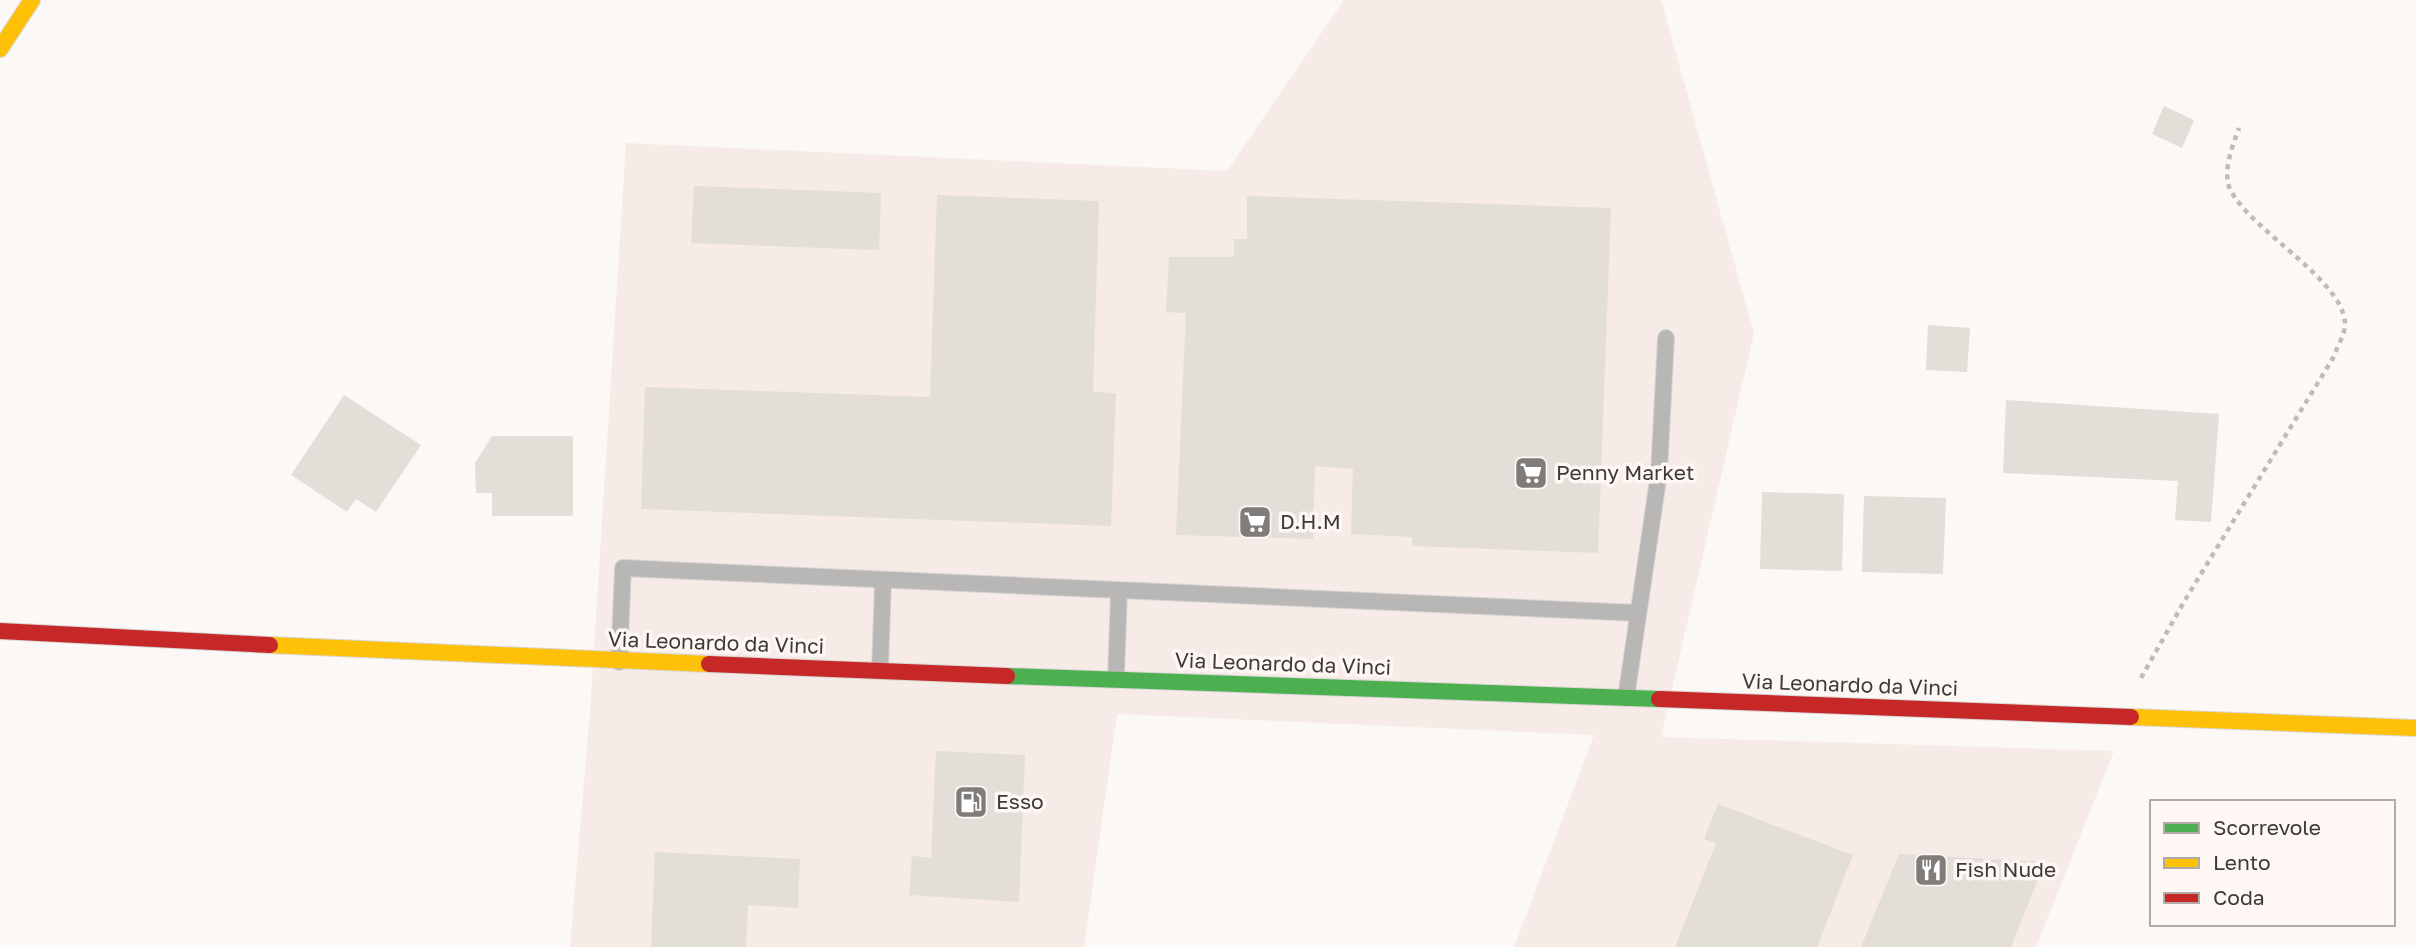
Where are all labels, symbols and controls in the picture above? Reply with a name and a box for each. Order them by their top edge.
supermarket icon: Penny Market [1512,454,1550,492]
place label: Penny Market [1556,459,1694,485]
supermarket icon: D.H.M [1236,503,1274,541]
place label: D.H.M [1280,508,1341,534]
street label: Via Leonardo da Vinci [607,625,825,659]
street label: Via Leonardo da Vinci [1174,646,1392,680]
street label: Via Leonardo da Vinci [1741,667,1959,701]
fuel station icon: Esso [952,783,990,821]
place label: Esso [996,788,1044,814]
legend [2150,800,2395,926]
text: Scorrevole [2213,814,2321,840]
text: Lento [2213,849,2271,875]
restaurant icon: Fish Nude [1912,851,1950,889]
place label: Fish Nude [1955,856,2056,882]
text: Coda [2213,884,2265,910]

